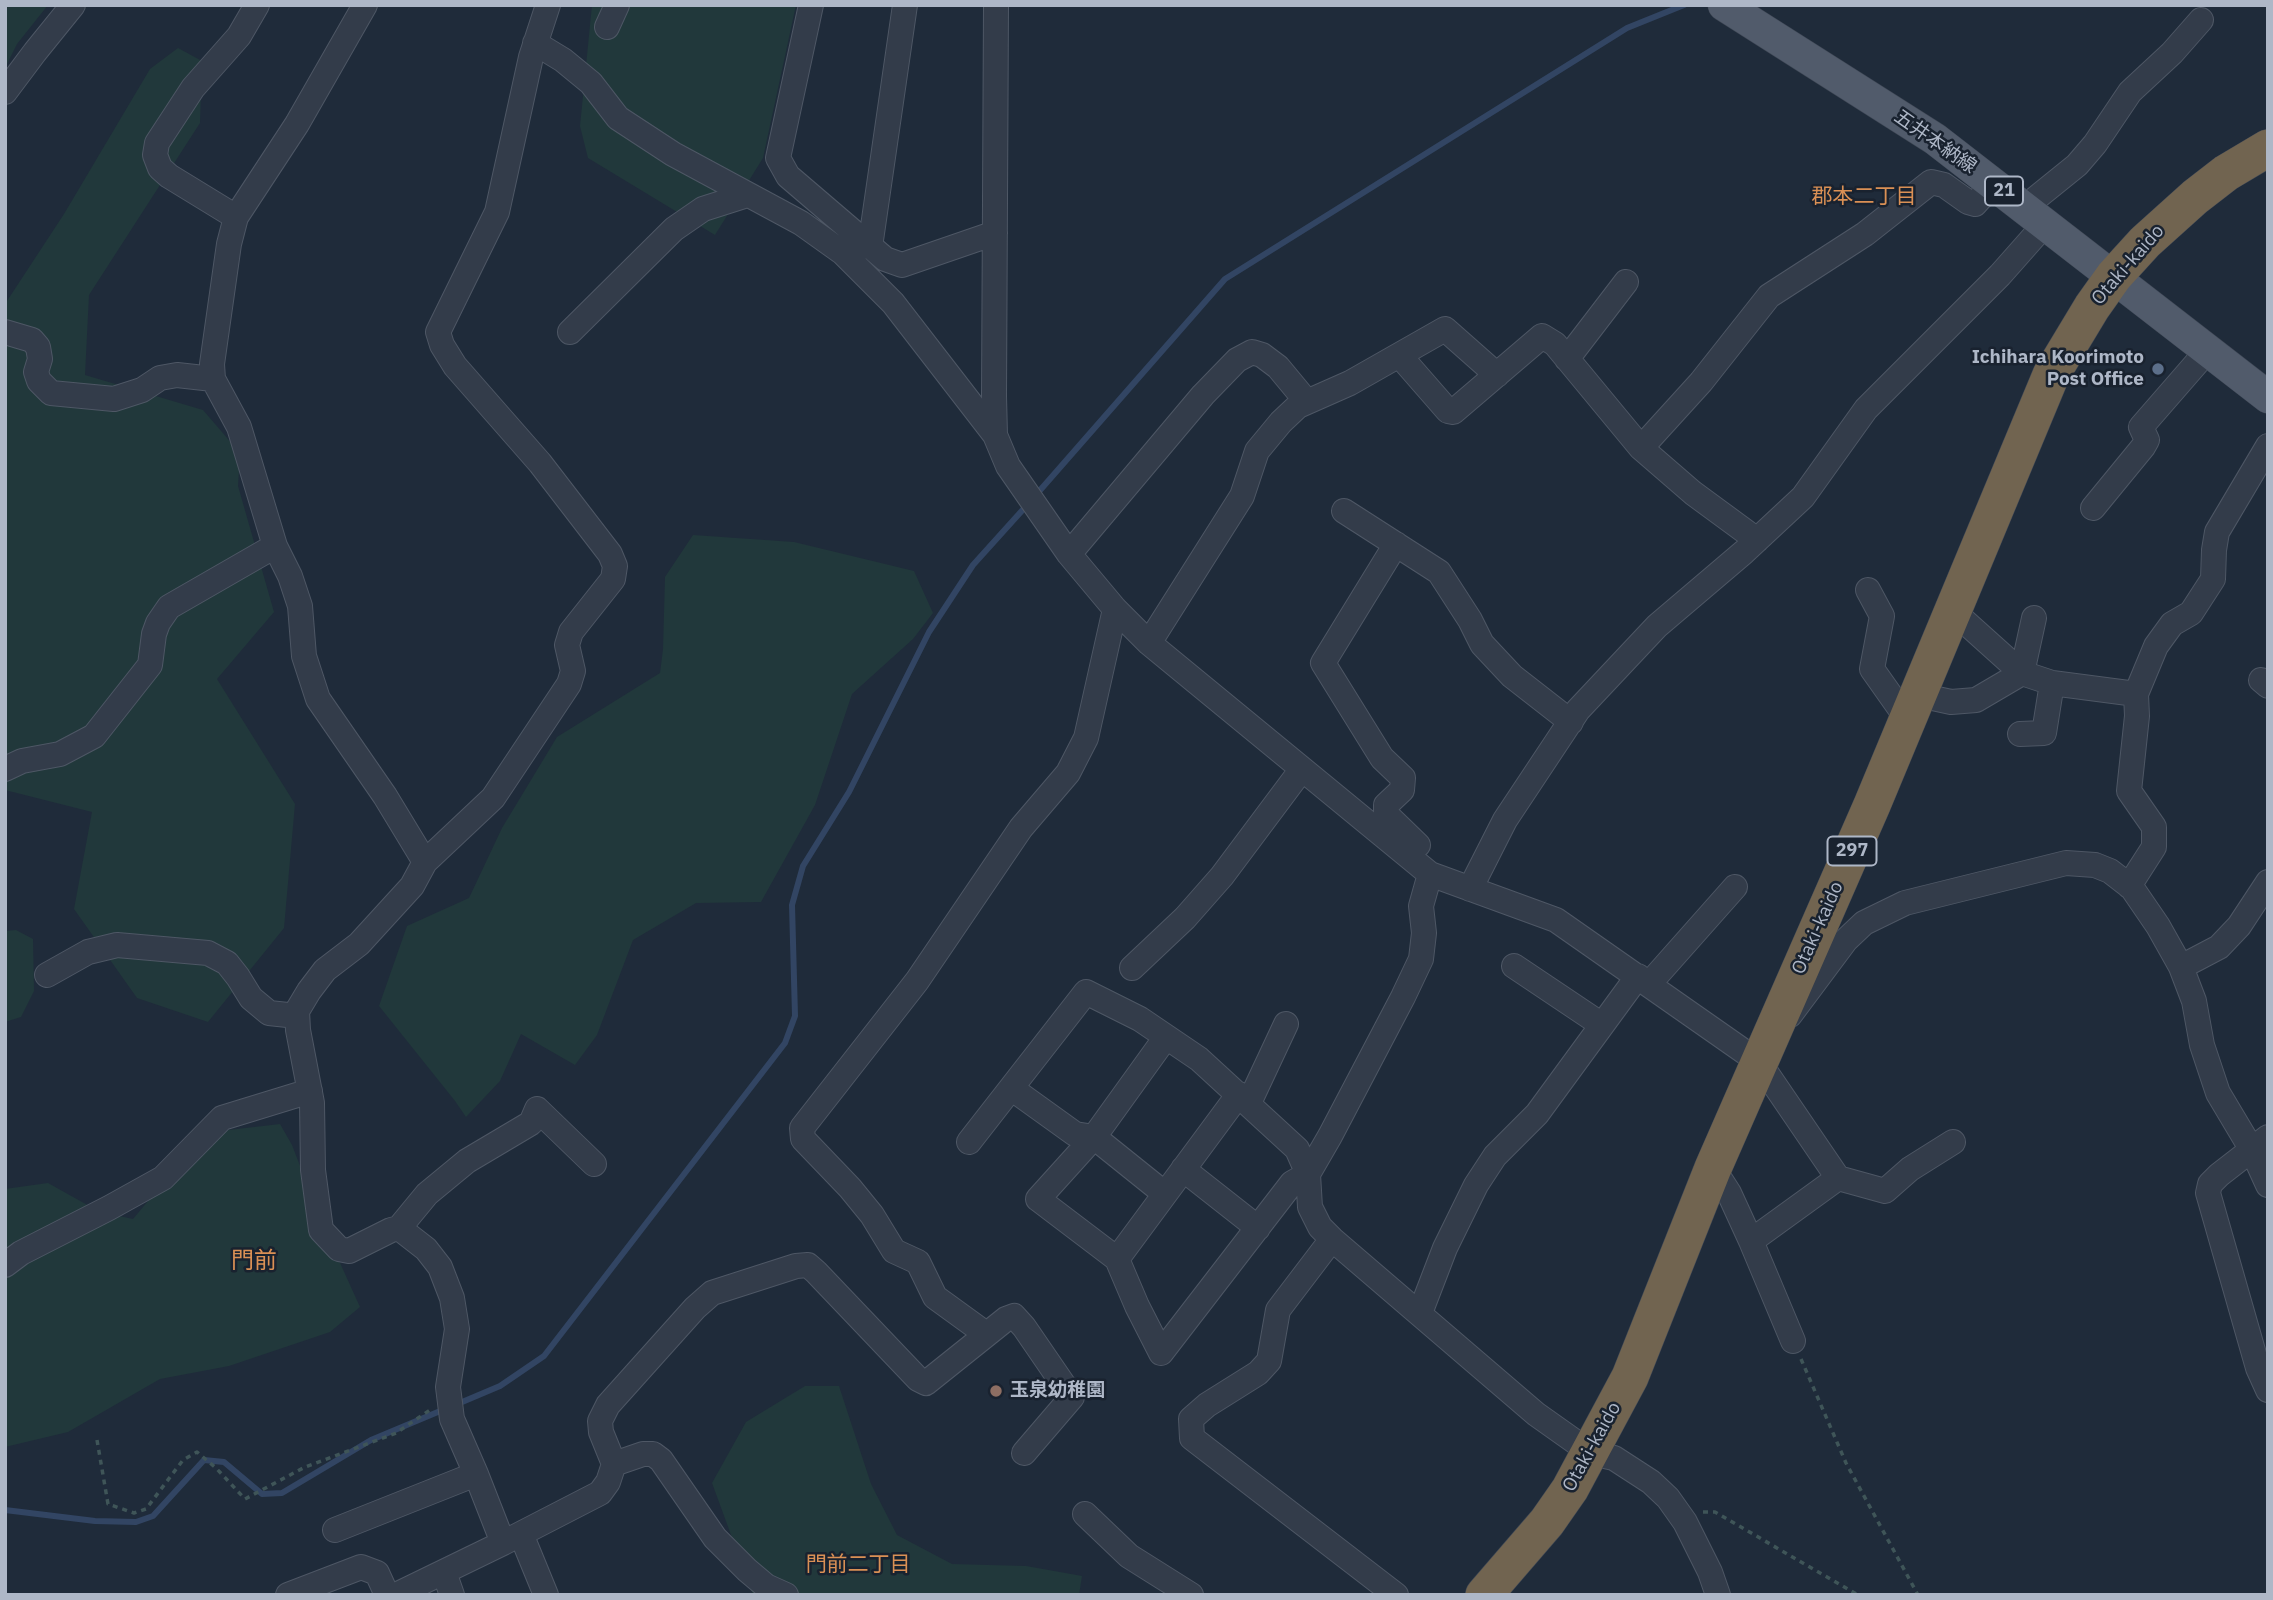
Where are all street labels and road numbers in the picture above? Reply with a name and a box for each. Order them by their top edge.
street label: 五井本納線 [1890,105,1980,179]
road number: 21 [1985,176,2023,206]
street label: Otaki-kaido [2087,220,2169,310]
road number: 297 [1828,836,1876,866]
street label: Otaki-kaido [1787,878,1849,978]
street label: Otaki-kaido [1558,1398,1626,1496]

